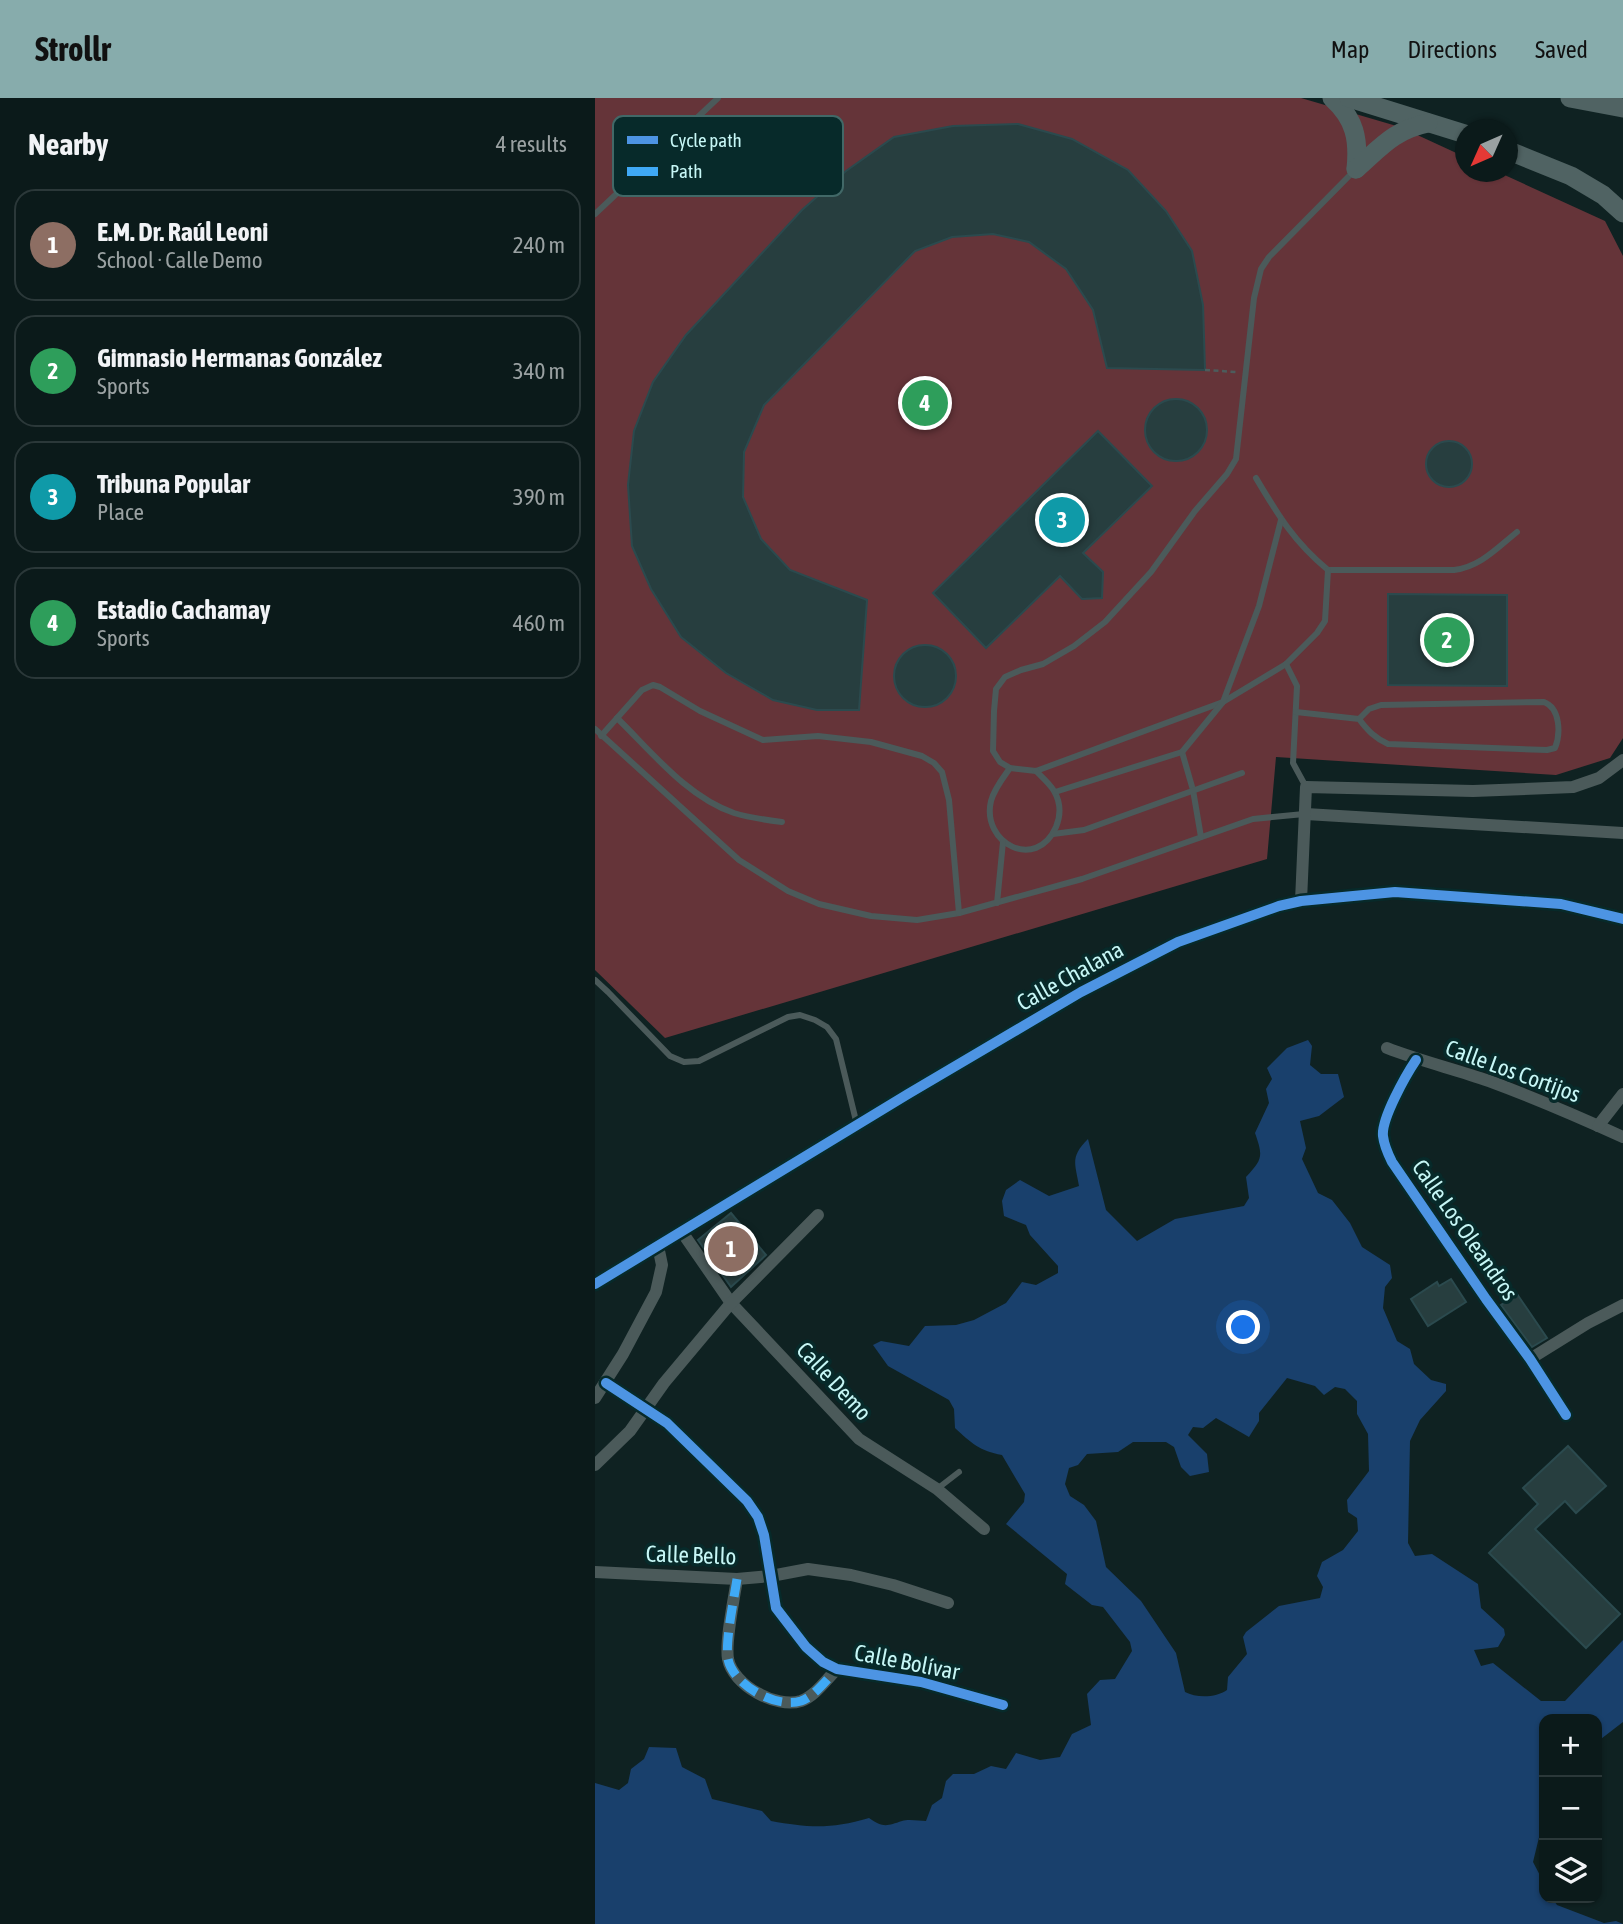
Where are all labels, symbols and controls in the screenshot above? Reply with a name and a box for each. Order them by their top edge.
text: Strollr [35,30,111,68]
text: Map [1331,36,1369,63]
text: Directions [1407,36,1497,63]
text: Saved [1535,36,1588,63]
legend [613,116,843,196]
north arrow [1455,119,1518,182]
text: Nearby [28,127,108,161]
text: Cycle path [670,129,742,151]
text: 4 results [496,131,567,157]
text: Path [670,160,702,182]
text: E.M. Dr. Raúl Leoni [97,217,268,247]
text: 1 [48,232,58,258]
text: 240 m [513,232,565,258]
text: School · Calle Demo [97,247,263,273]
text: Gimnasio Hermanas González [97,343,382,373]
text: 2 [48,358,58,384]
text: 340 m [513,358,565,384]
text: Sports [97,373,150,399]
pin: 4 [902,377,948,429]
text: Tribuna Popular [97,469,250,499]
text: 3 [48,484,58,510]
text: 390 m [513,484,565,510]
pin: 3 [1039,494,1085,546]
text: Place [97,499,144,525]
text: Estadio Cachamay [97,595,271,625]
text: 4 [48,610,58,636]
text: 460 m [513,610,565,636]
pin: 2 [1424,614,1470,666]
text: Sports [97,625,150,651]
street label: Calle Chalana [1012,936,1128,1016]
street label: Calle Los Cortijos [1442,1035,1584,1107]
street label: Calle Los Oleandros [1407,1155,1523,1305]
pin: 1 [708,1223,754,1275]
your location [1226,1310,1260,1344]
street label: Calle Demo [791,1337,877,1425]
street label: Calle Bello [645,1540,737,1570]
street label: Calle Bolívar [852,1639,963,1685]
map controls [1539,1714,1602,1903]
button: + [1539,1714,1602,1777]
button: − [1539,1777,1602,1840]
button: layers [1539,1840,1602,1903]

